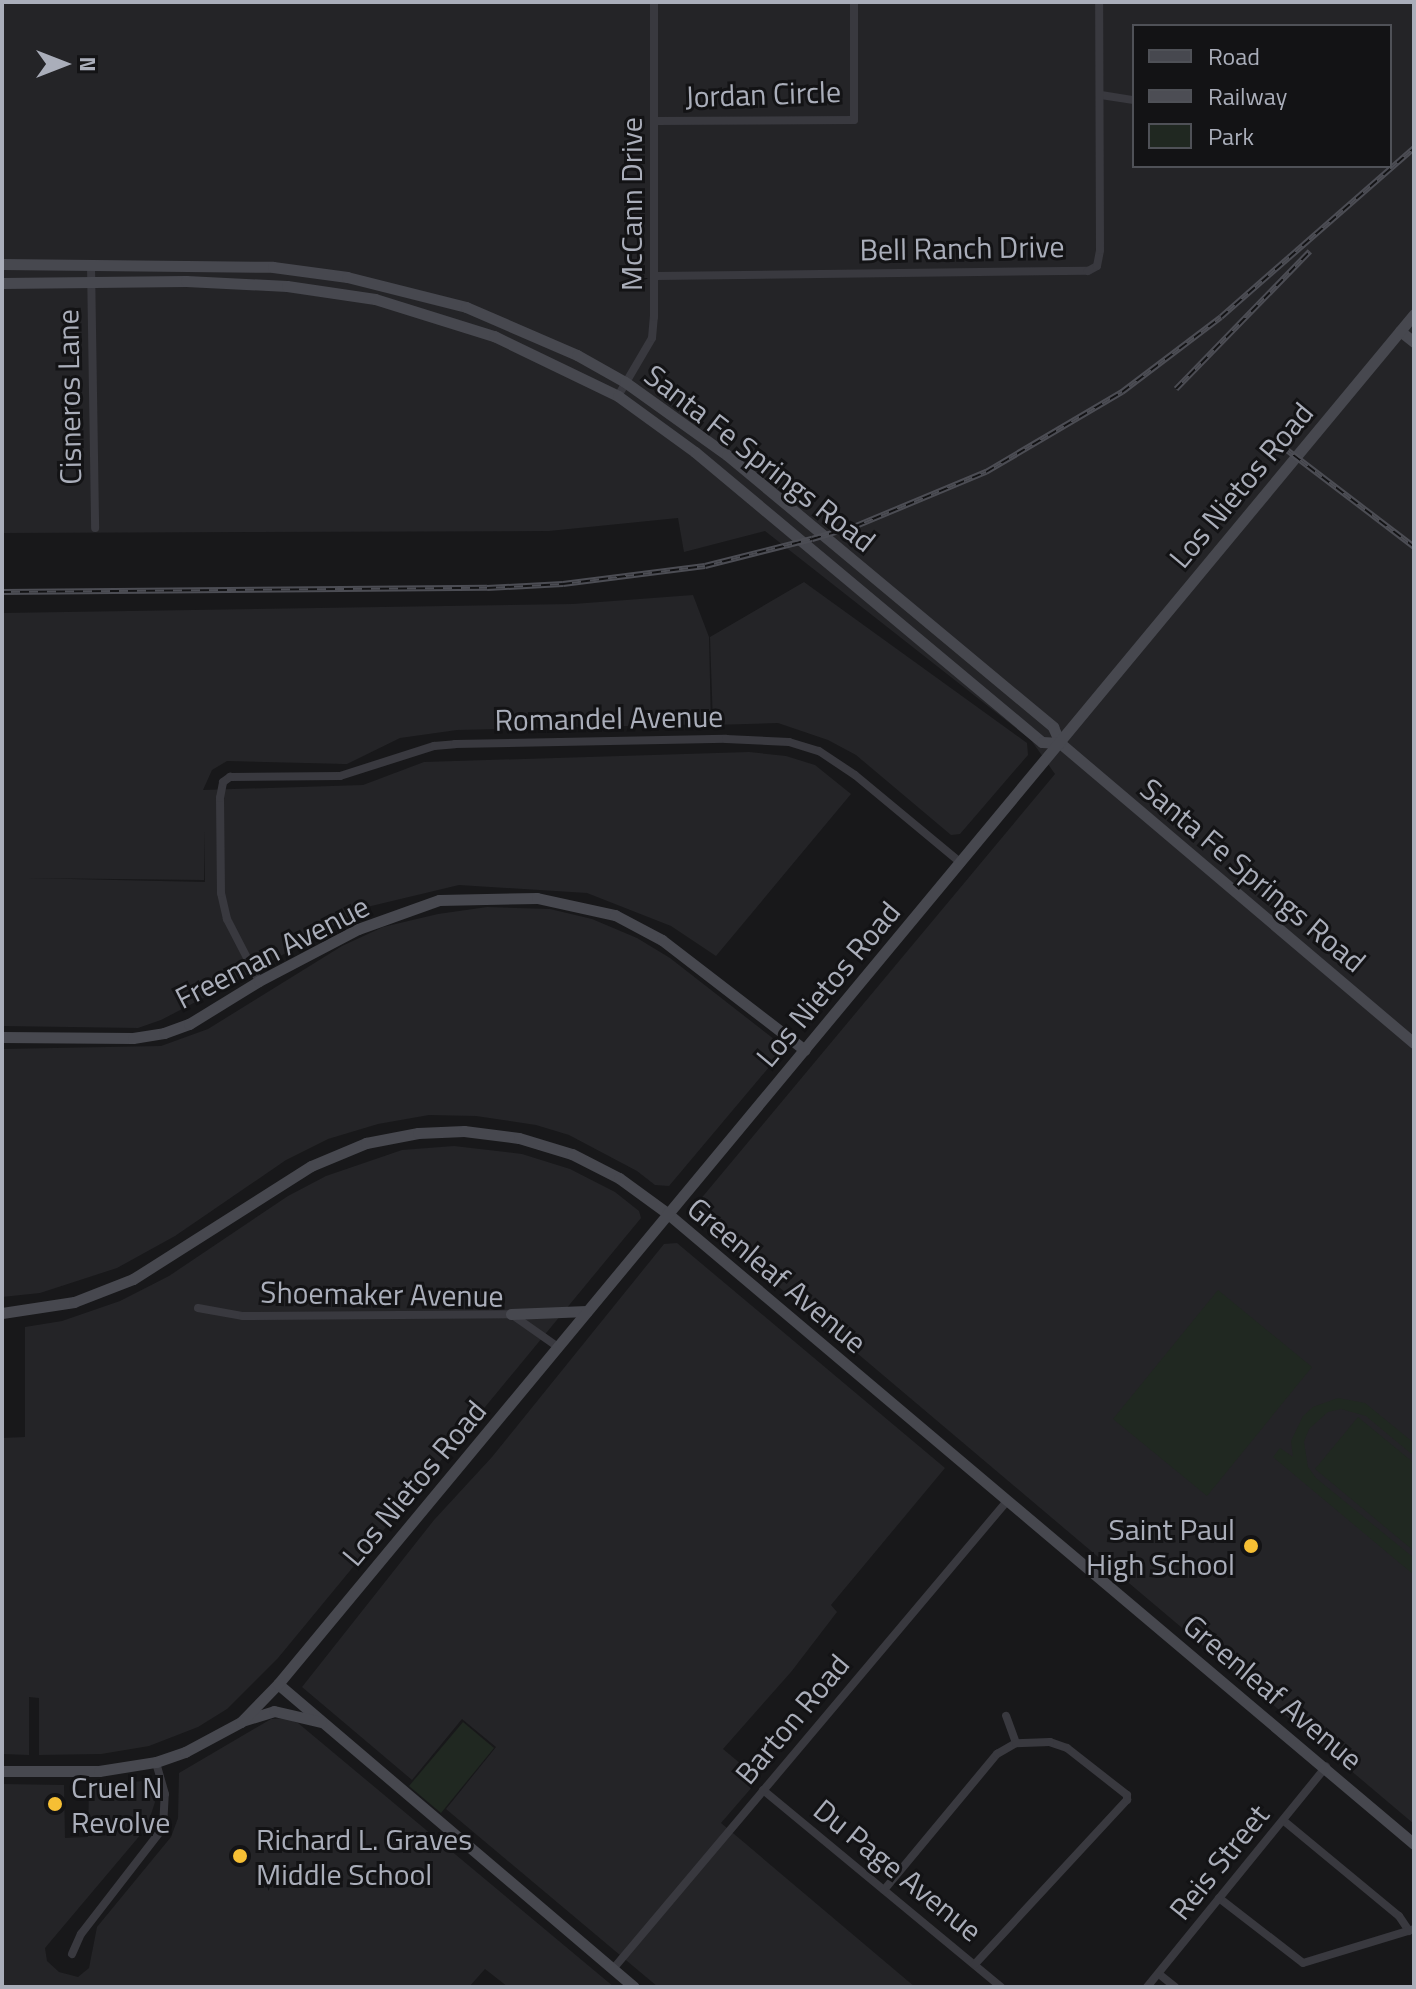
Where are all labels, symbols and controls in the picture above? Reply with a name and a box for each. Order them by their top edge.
north arrow [24,24,104,104]
legend [1132,24,1392,168]
text: Road [1208,38,1260,74]
text: N [71,56,105,72]
street label: Jordan Circle [684,73,842,115]
text: Railway [1208,78,1287,114]
street label: McCann Drive [613,117,649,291]
text: Park [1208,118,1254,154]
street label: Bell Ranch Drive [859,228,1065,268]
street label: Cisneros Lane [49,309,89,485]
street label: Santa Fe Springs Road [638,357,882,559]
street label: Los Nietos Road [1162,395,1320,575]
street label: Romandel Avenue [494,698,724,738]
street label: Santa Fe Springs Road [1133,770,1373,980]
street label: Freeman Avenue [169,888,375,1016]
street label: Los Nietos Road [749,894,907,1074]
street label: Greenleaf Avenue [680,1190,874,1360]
street label: Shoemaker Avenue [260,1274,504,1314]
street label: Los Nietos Road [335,1393,493,1573]
place label: Saint Paul High School [1086,1511,1235,1582]
marker: Saint Paul High School [1242,1537,1260,1555]
street label: Greenleaf Avenue [1176,1607,1370,1777]
street label: Barton Road [727,1647,857,1791]
place label: Cruel N Revolve [71,1769,170,1840]
street label: Du Page Avenue [807,1791,989,1949]
marker: Cruel N Revolve [46,1795,64,1813]
street label: Reis Street [1162,1797,1276,1927]
place label: Richard L. Graves Middle School [256,1821,472,1892]
marker: Richard L. Graves Middle School [231,1847,249,1865]

